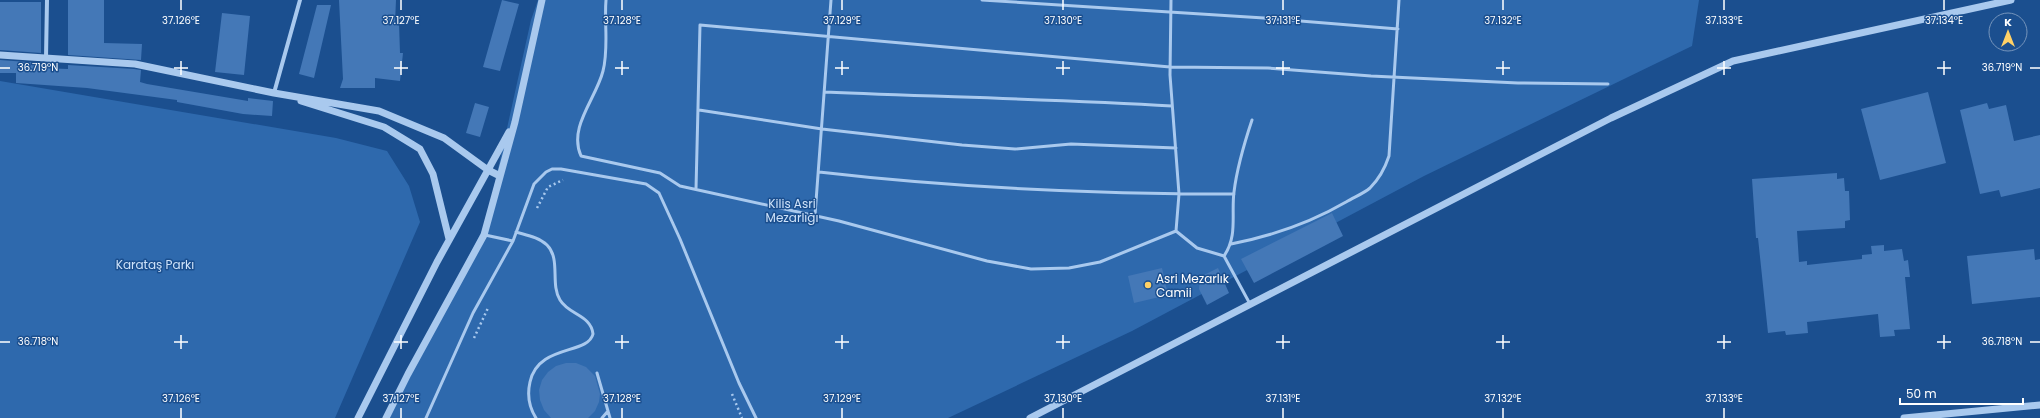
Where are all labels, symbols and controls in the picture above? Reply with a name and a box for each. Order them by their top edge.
north arrow [1988,12,2028,52]
text: 37.126°E [162,13,200,28]
text: 37.127°E [382,13,420,28]
text: 37.128°E [603,13,641,28]
text: 37.129°E [823,13,861,28]
text: 37.130°E [1044,13,1082,28]
text: 37.131°E [1266,13,1300,28]
text: 37.132°E [1484,13,1522,28]
text: 37.133°E [1705,13,1743,28]
text: 37.134°E [1925,13,1963,28]
text: K [2004,14,2012,30]
text: 36.719°N [18,60,58,75]
text: 36.719°N [1982,60,2022,75]
park label: Kilis Asri Mezarlığı [766,195,818,226]
park label: Karataş Parkı [116,256,194,273]
place label: Asri Mezarlık Camii [1156,270,1230,301]
marker: Asri Mezarlık Camii [1143,280,1153,290]
text: 36.718°N [18,334,58,349]
text: 36.718°N [1982,334,2022,349]
scale bar [1900,380,2023,406]
text: 50 m [1906,385,1937,402]
text: 37.126°E [162,391,200,406]
text: 37.127°E [382,391,420,406]
text: 37.128°E [603,391,641,406]
text: 37.129°E [823,391,861,406]
text: 37.130°E [1044,391,1082,406]
text: 37.131°E [1266,391,1300,406]
text: 37.132°E [1484,391,1522,406]
text: 37.133°E [1705,391,1743,406]

